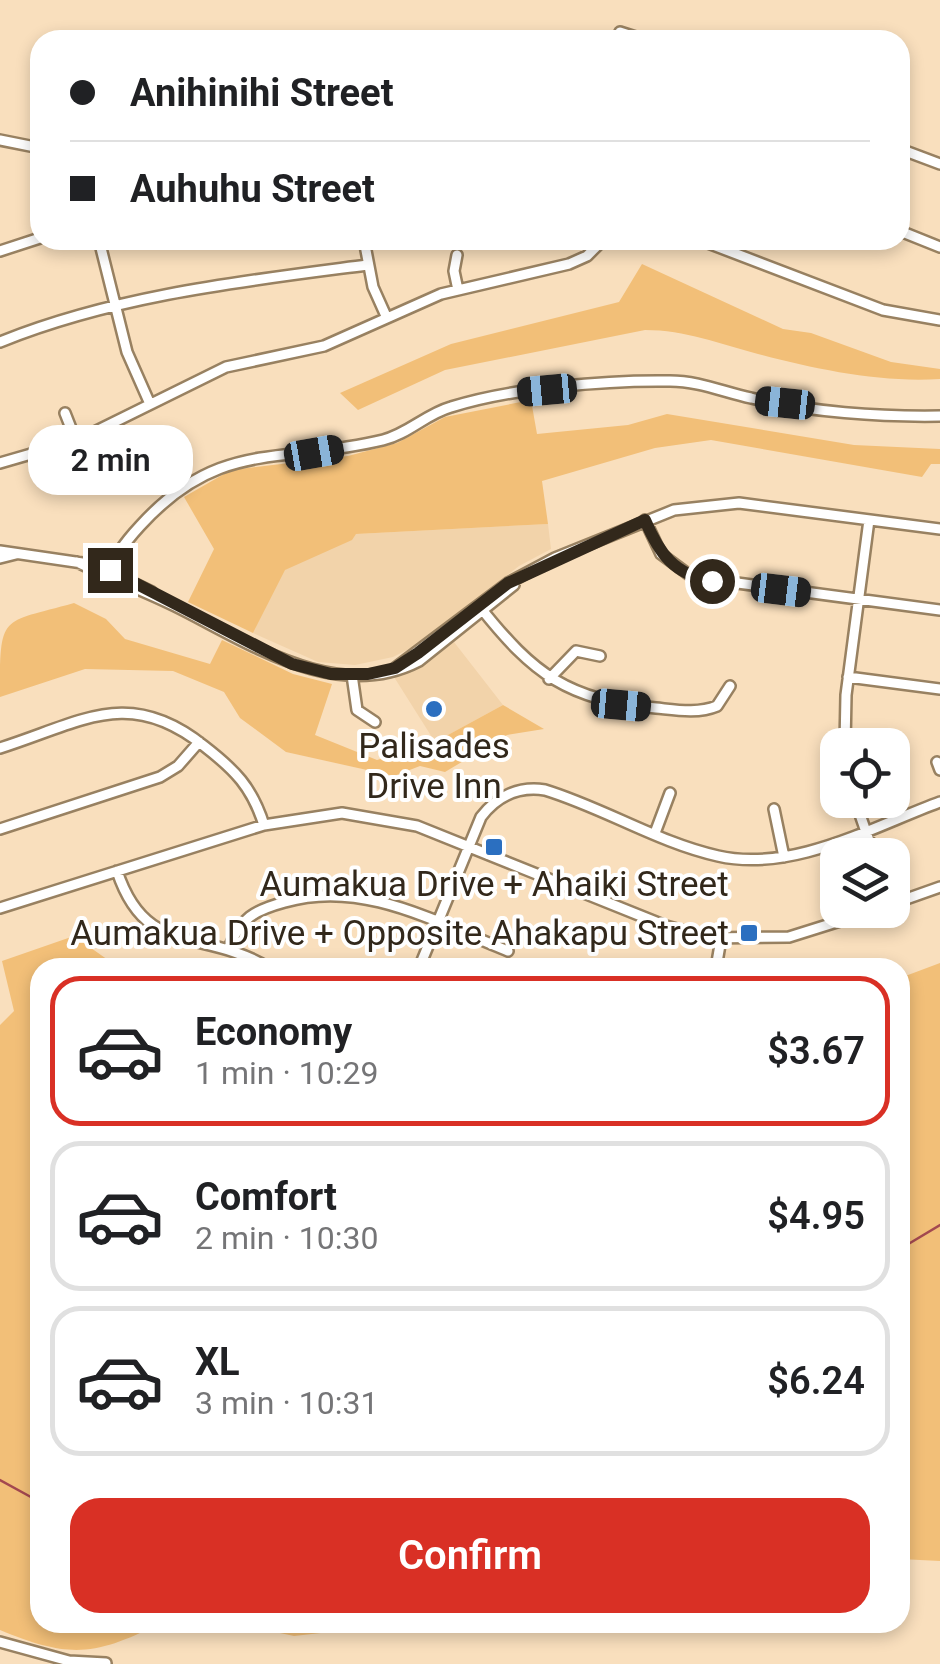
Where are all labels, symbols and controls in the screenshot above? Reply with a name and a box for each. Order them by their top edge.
text: Anihinihi Street [130,71,394,115]
text: Auhuhu Street [130,167,375,211]
car [516,372,578,408]
car [754,385,816,421]
callout: 2 min [28,425,192,495]
car [282,433,346,473]
text: 2 min [70,441,151,479]
route end [88,548,133,593]
route start [690,559,735,604]
car [749,571,813,609]
car [590,687,652,723]
marker: Palisades Drive Inn [423,698,445,720]
place label: Palisades Drive Inn [358,726,510,807]
map controls [820,728,910,928]
button: locate [820,728,910,818]
marker: Aumakua Drive + Ahaiki Street [483,836,505,858]
button: layers [820,838,910,928]
place label: Aumakua Drive + Ahaiki Street [259,864,729,905]
place label: Aumakua Drive + Opposite Ahakapu Street [70,913,729,954]
marker: Aumakua Drive + Opposite Ahakapu Street [738,922,760,944]
icon: car [75,1006,165,1096]
text: Economy [195,1010,352,1054]
text: $3.67 [767,1029,865,1073]
text: 1 min · 10:29 [195,1054,378,1092]
icon: car [75,1171,165,1261]
text: Comfort [195,1175,337,1219]
text: $4.95 [767,1194,865,1238]
text: 2 min · 10:30 [195,1219,378,1257]
icon: car [75,1336,165,1426]
text: XL [195,1340,240,1384]
text: $6.24 [767,1359,865,1403]
text: 3 min · 10:31 [195,1384,378,1422]
button: Confirm [70,1498,870,1613]

